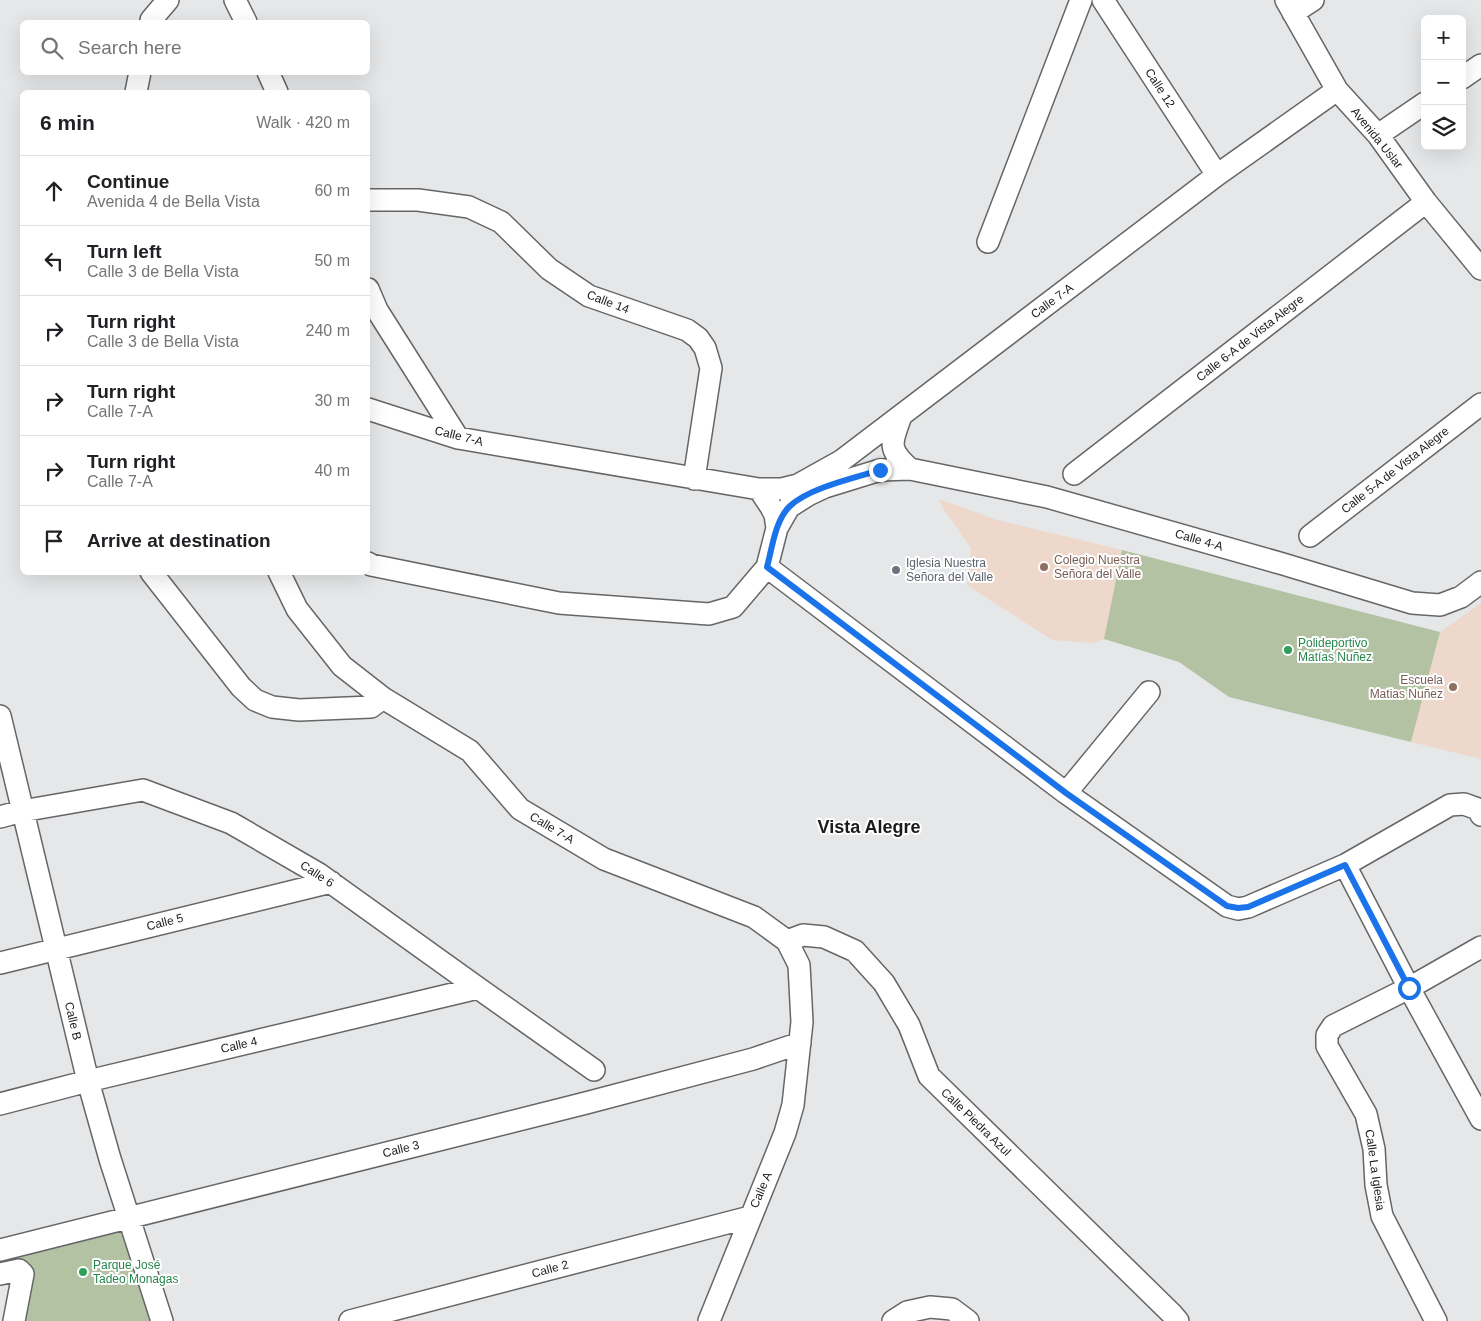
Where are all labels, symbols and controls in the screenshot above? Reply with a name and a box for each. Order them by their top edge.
map controls [1421,15,1466,150]
button: + [1421,15,1466,60]
search box [20,20,370,75]
icon: search [38,34,66,62]
text: Search here [78,37,182,58]
button: − [1421,60,1466,105]
street label: Calle 12 [1142,66,1178,111]
street label: Avenida Uslar [1348,105,1406,171]
button: layers [1421,105,1466,150]
text: 6 min [40,111,95,134]
text: Walk · 420 m [256,114,350,131]
text: Continue [87,171,169,192]
icon: ahead [40,177,68,205]
text: 60 m [314,182,350,199]
text: Avenida 4 de Bella Vista [87,193,260,210]
text: Turn left [87,241,162,262]
icon: left [40,247,68,275]
text: 50 m [314,252,350,269]
text: Calle 3 de Bella Vista [87,263,239,280]
street label: Calle 7-A [1028,281,1076,321]
street label: Calle 14 [585,288,631,317]
street label: Calle 6-A de Vista Alegre [1193,291,1307,384]
text: Turn right [87,311,175,332]
icon: right [40,317,68,345]
text: 240 m [306,322,350,339]
text: Calle 3 de Bella Vista [87,333,239,350]
text: Turn right [87,381,175,402]
icon: right [40,387,68,415]
text: 30 m [314,392,350,409]
text: Calle 7-A [87,403,153,420]
street label: Calle 7-A [433,423,485,449]
street label: Calle 5-A de Vista Alegre [1338,423,1452,516]
text: Turn right [87,451,175,472]
icon: right [40,457,68,485]
route end [869,459,892,482]
text: 40 m [314,462,350,479]
text: Calle 7-A [87,473,153,490]
street label: Calle 4-A [1173,526,1225,554]
icon: arrive [40,527,68,555]
text: Arrive at destination [87,530,271,551]
place label: Colegio Nuestra Señora del Valle [1054,553,1141,581]
place label: Iglesia Nuestra Señora del Valle [906,556,993,584]
marker: Colegio Nuestra Señora del Valle [1038,561,1050,573]
marker: Iglesia Nuestra Señora del Valle [890,564,902,576]
place label: Polideportivo Matías Nuñez [1298,636,1372,664]
marker: Polideportivo Matías Nuñez [1282,644,1294,656]
place label: Escuela Matias Nuñez [1370,673,1443,701]
marker: Escuela Matias Nuñez [1447,681,1459,693]
street label: Calle 7-A [527,809,577,847]
district label: Vista Alegre [817,817,921,837]
street label: Calle 6 [298,858,337,890]
street label: Calle 5 [145,911,185,933]
route start [1398,977,1421,1000]
street label: Calle B [62,1001,84,1041]
street label: Calle 4 [219,1034,259,1056]
street label: Calle Piedra Azul [938,1085,1014,1159]
street label: Calle La Iglesia [1362,1128,1388,1212]
street label: Calle 3 [381,1138,421,1160]
street label: Calle A [747,1170,775,1210]
street label: Calle 2 [530,1257,570,1281]
place label: Parque José Tadeo Monagas [93,1258,178,1286]
marker: Parque José Tadeo Monagas [77,1266,89,1278]

